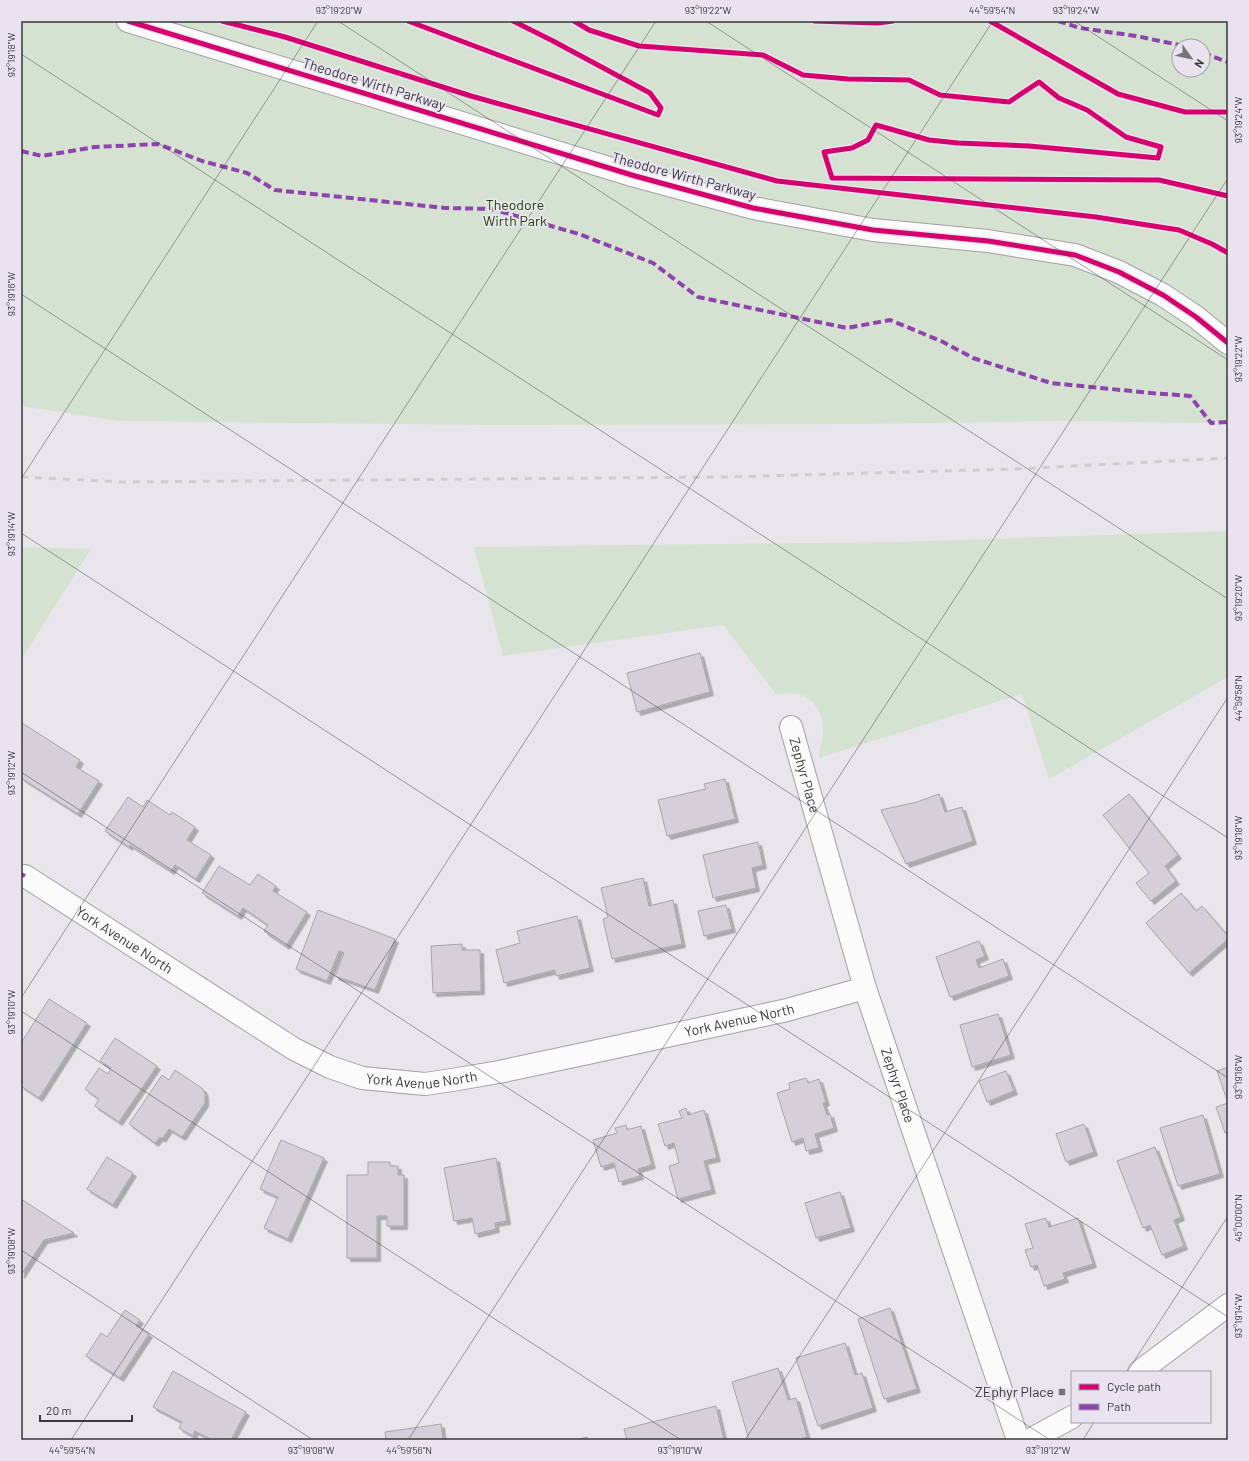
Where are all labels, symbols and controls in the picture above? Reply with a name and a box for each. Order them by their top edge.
text: 93°19'20"W [316,4,363,16]
text: 93°19'22"W [685,4,731,16]
text: 44°59'54"N [969,4,1015,16]
text: 93°19'24"W [1053,4,1099,16]
text: 93°19'18"W [5,33,17,77]
north arrow [1171,38,1211,78]
street label: Theodore Wirth Parkway [301,54,448,114]
text: N [1192,57,1207,70]
text: 93°19'24"W [1232,97,1244,143]
street label: Theodore Wirth Parkway [610,148,759,203]
park label: Theodore Wirth Park [483,196,547,229]
text: 93°19'16"W [5,272,17,316]
text: 93°19'22"W [1232,336,1244,382]
text: 93°19'14"W [5,512,17,556]
text: 93°19'20"W [1232,574,1244,621]
text: 44°59'58"N [1232,675,1244,721]
street label: Zephyr Place [786,735,824,815]
text: 93°19'12"W [5,751,17,795]
text: 93°19'18"W [1232,816,1244,860]
street label: York Avenue North [73,902,176,977]
text: 93°19'10"W [5,989,17,1034]
street label: York Avenue North [683,999,796,1040]
street label: Zephyr Place [878,1045,919,1125]
text: 93°19'16"W [1232,1055,1244,1099]
street label: York Avenue North [365,1067,479,1092]
text: 45°00'00"N [1232,1194,1244,1242]
text: 93°19'08"W [5,1228,17,1274]
text: 93°19'14"W [1232,1294,1244,1338]
legend [1071,1371,1211,1423]
text: Cycle path [1107,1379,1161,1393]
place label: ZEphyr Place [975,1383,1054,1400]
marker: ZEphyr Place [1057,1387,1067,1397]
scale bar [40,1397,132,1423]
text: Path [1107,1399,1131,1413]
text: 20 m [46,1403,72,1417]
text: 44°59'54"N [49,1444,95,1456]
text: 93°19'08"W [288,1444,334,1456]
text: 44°59'56"N [386,1444,432,1456]
text: 93°19'10"W [658,1444,703,1456]
text: 93°19'12"W [1026,1444,1070,1456]

